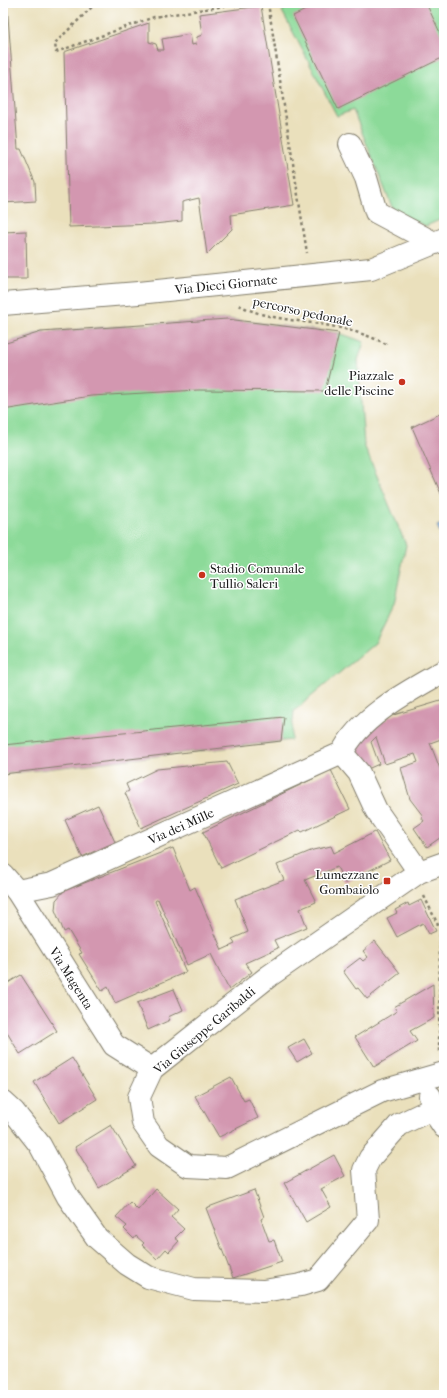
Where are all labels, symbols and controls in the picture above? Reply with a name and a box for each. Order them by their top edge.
street label: Via Dieci Giornate [173,272,279,297]
street label: percorso pedonale [251,293,355,329]
place label: Piazzale delle Piscine [324,368,395,398]
marker: Piazzale delle Piscine [397,377,407,387]
place label: Stadio Comunale Tullio Saleri [210,561,305,591]
marker: Stadio Comunale Tullio Saleri [197,570,207,580]
street label: Via dei Mille [145,805,217,848]
place label: Lumezzane Gombaiolo [315,867,380,897]
marker: Lumezzane Gombaiolo [382,876,392,886]
street label: Via Magenta [46,944,97,1013]
street label: Via Giuseppe Garibaldi [150,984,258,1078]

